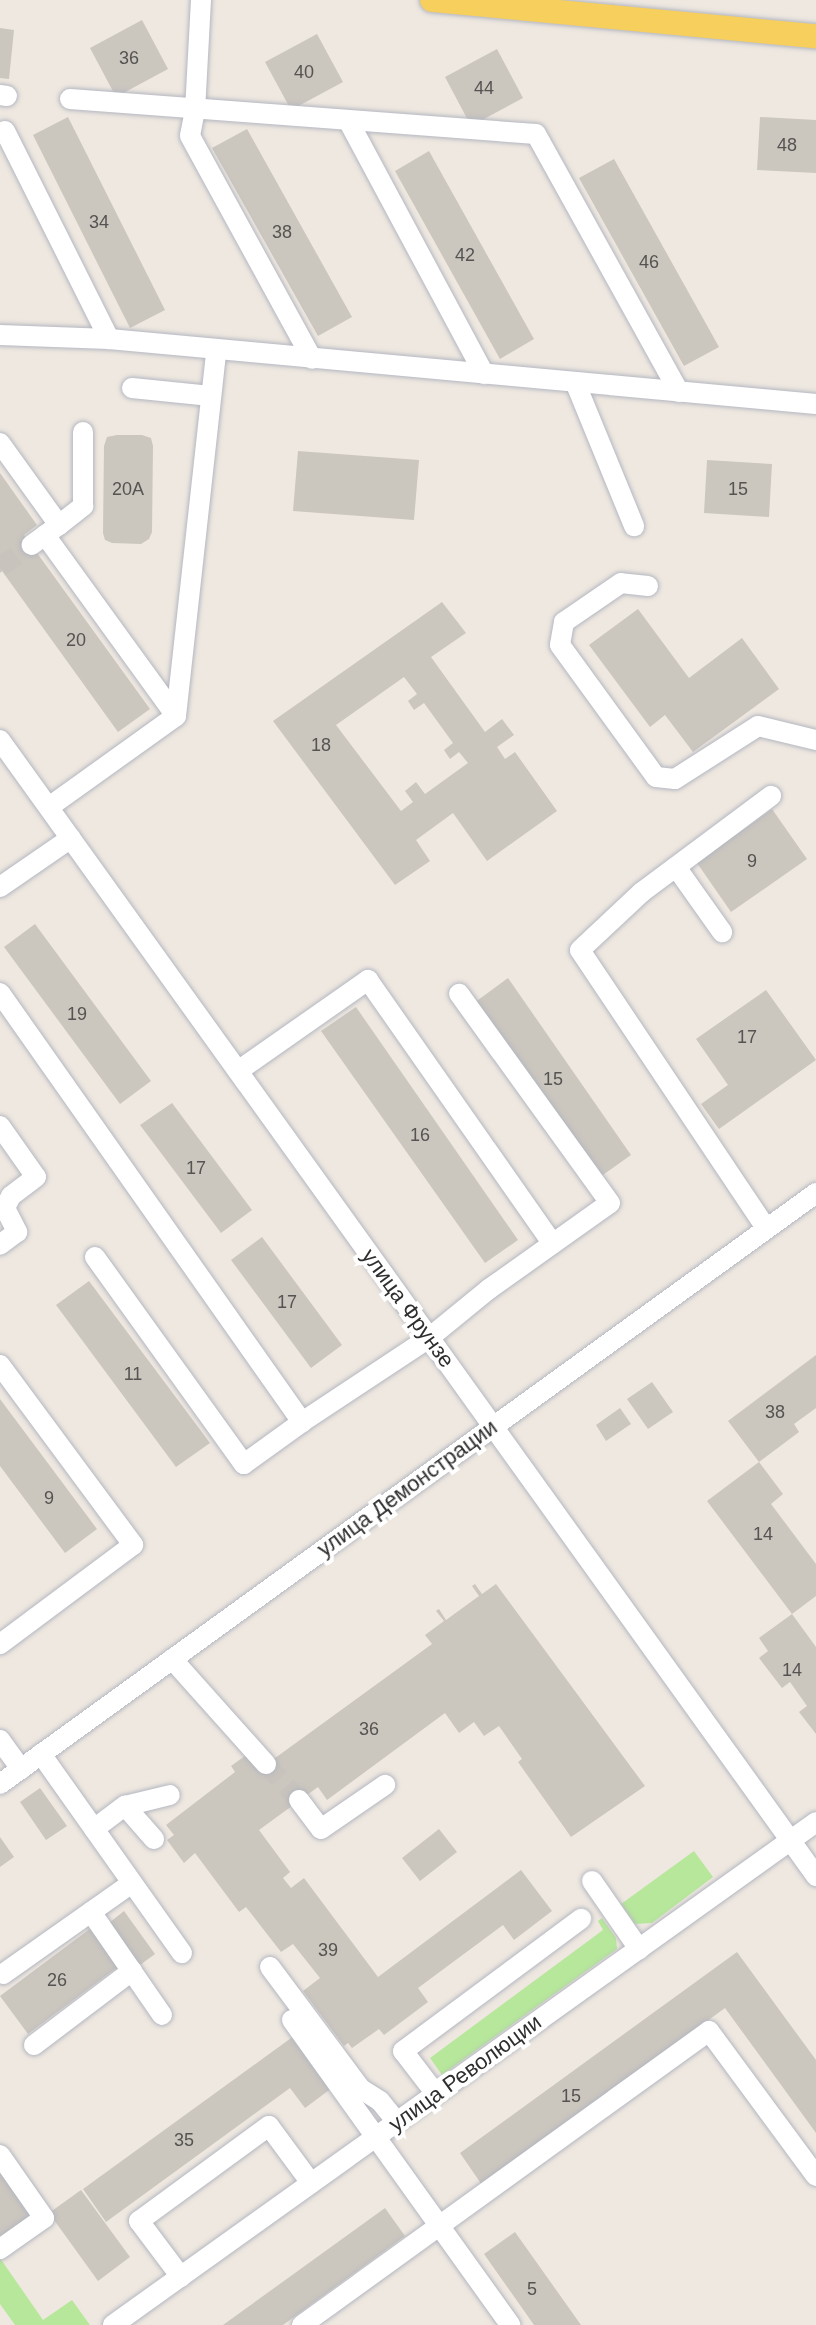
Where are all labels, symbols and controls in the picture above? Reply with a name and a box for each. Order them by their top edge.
house number: 36 [119,47,139,69]
house number: 40 [294,61,314,83]
house number: 44 [474,77,494,99]
house number: 48 [777,134,797,156]
house number: 34 [89,211,109,233]
house number: 38 [272,221,292,243]
house number: 42 [455,244,475,266]
house number: 46 [639,251,659,273]
house number: 20А [112,478,144,500]
house number: 15 [728,478,748,500]
house number: 20 [66,629,86,651]
house number: 18 [311,734,331,756]
house number: 9 [747,850,757,872]
house number: 19 [67,1003,87,1025]
house number: 17 [737,1026,757,1048]
house number: 15 [543,1068,563,1090]
house number: 16 [410,1124,430,1146]
house number: 17 [186,1157,206,1179]
street label: улица Фрунзе [356,1243,460,1373]
house number: 17 [277,1291,297,1313]
house number: 11 [124,1363,142,1385]
house number: 38 [765,1401,785,1423]
street label: улица Демонстрации [312,1414,502,1562]
house number: 9 [44,1487,54,1509]
house number: 14 [753,1523,773,1545]
house number: 14 [782,1659,802,1681]
house number: 36 [359,1718,379,1740]
house number: 39 [318,1939,338,1961]
house number: 26 [47,1969,67,1991]
street label: улица Революции [384,2009,546,2137]
house number: 15 [561,2085,581,2107]
house number: 35 [174,2129,194,2151]
house number: 5 [527,2278,537,2300]

